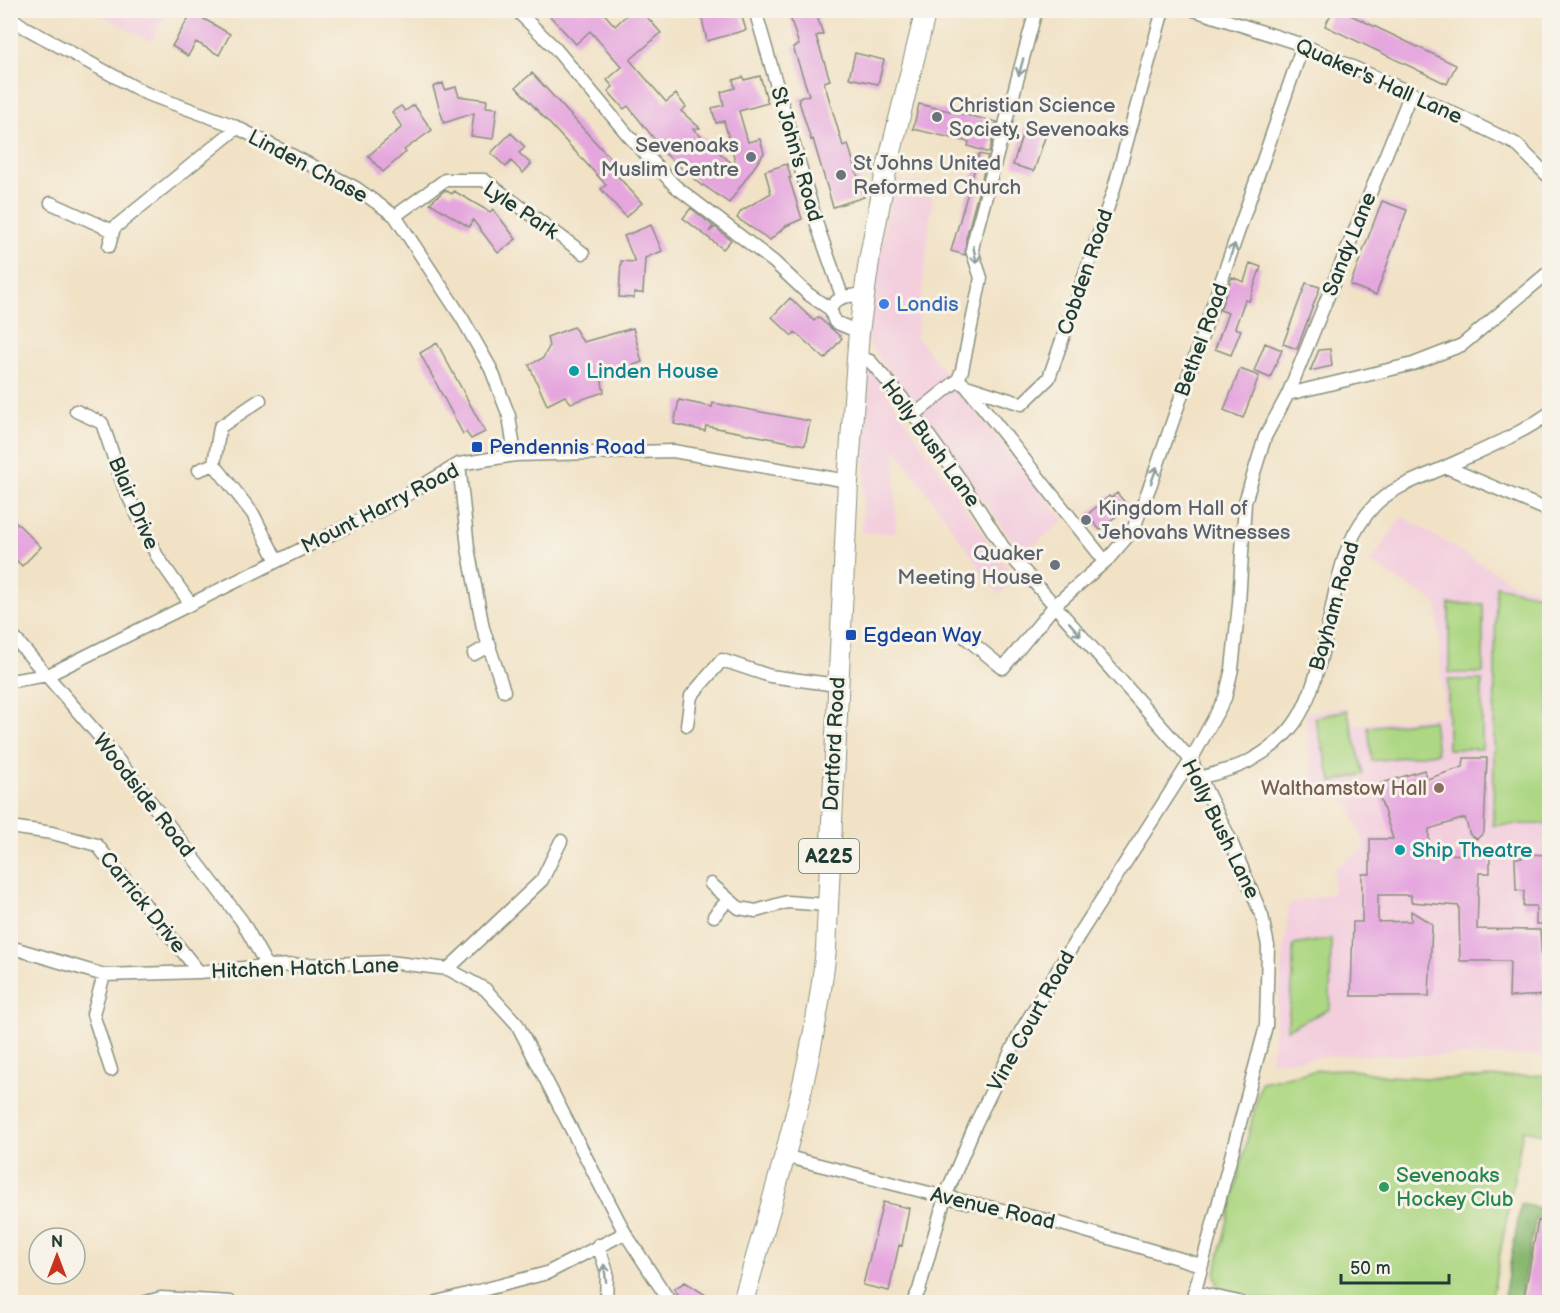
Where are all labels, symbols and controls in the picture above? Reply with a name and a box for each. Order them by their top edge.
street label: Quaker's Hall Lane [1292,33,1466,129]
one-way arrow [1014,57,1026,76]
street label: St John's Road [765,84,828,225]
place label: Christian Science Society, Sevenoaks [949,93,1129,142]
marker: Christian Science Society, Sevenoaks [930,110,944,124]
street label: Linden Chase [244,124,372,208]
place label: Sevenoaks Muslim Centre [601,133,739,182]
marker: Sevenoaks Muslim Centre [744,150,758,164]
place label: St Johns United Reformed Church [853,151,1021,200]
marker: St Johns United Reformed Church [834,168,848,182]
street label: Lyle Park [478,176,564,245]
street label: Sandy Lane [1317,189,1382,300]
street label: Cobden Road [1052,206,1119,338]
one-way arrow [1228,243,1239,261]
one-way arrow [970,245,981,264]
street label: Bethel Road [1169,280,1233,400]
place label: Londis [896,292,959,317]
marker: Londis [877,297,891,311]
place label: Linden House [586,359,718,384]
marker: Linden House [567,364,581,378]
street label: Holly Bush Lane [876,375,985,512]
place label: Pendennis Road [489,435,646,460]
marker: Pendennis Road [470,440,484,454]
street label: Blair Drive [103,453,164,553]
street label: Mount Harry Road [297,458,463,559]
one-way arrow [1149,466,1160,485]
place label: Kingdom Hall of Jehovahs Witnesses [1098,496,1290,545]
marker: Kingdom Hall of Jehovahs Witnesses [1079,513,1093,527]
street label: Bayham Road [1304,539,1365,674]
place label: Quaker Meeting House [897,541,1043,590]
marker: Quaker Meeting House [1048,558,1062,572]
one-way arrow [1069,621,1082,637]
place label: Egdean Way [863,623,982,648]
marker: Egdean Way [844,628,858,642]
street label: Dartford Road [818,676,850,812]
street label: Woodside Road [88,728,200,862]
street label: Holly Bush Lane [1176,756,1265,903]
place label: Walthamstow Hall [1261,776,1427,801]
marker: Walthamstow Hall [1432,781,1446,795]
place label: Ship Theatre [1412,838,1533,863]
road number: A225 [799,839,859,873]
marker: Ship Theatre [1393,843,1407,857]
street label: Carrick Drive [94,846,191,958]
street label: Vine Court Road [982,947,1080,1096]
street label: Hitchen Hatch Lane [211,953,399,984]
place label: Sevenoaks Hockey Club [1396,1163,1514,1212]
marker: Sevenoaks Hockey Club [1377,1180,1391,1194]
street label: Avenue Road [928,1182,1058,1235]
north arrow [27,1226,87,1286]
text: N [51,1233,63,1252]
scale bar [1341,1247,1449,1285]
text: 50 m [1350,1258,1391,1279]
one-way arrow [599,1264,610,1284]

